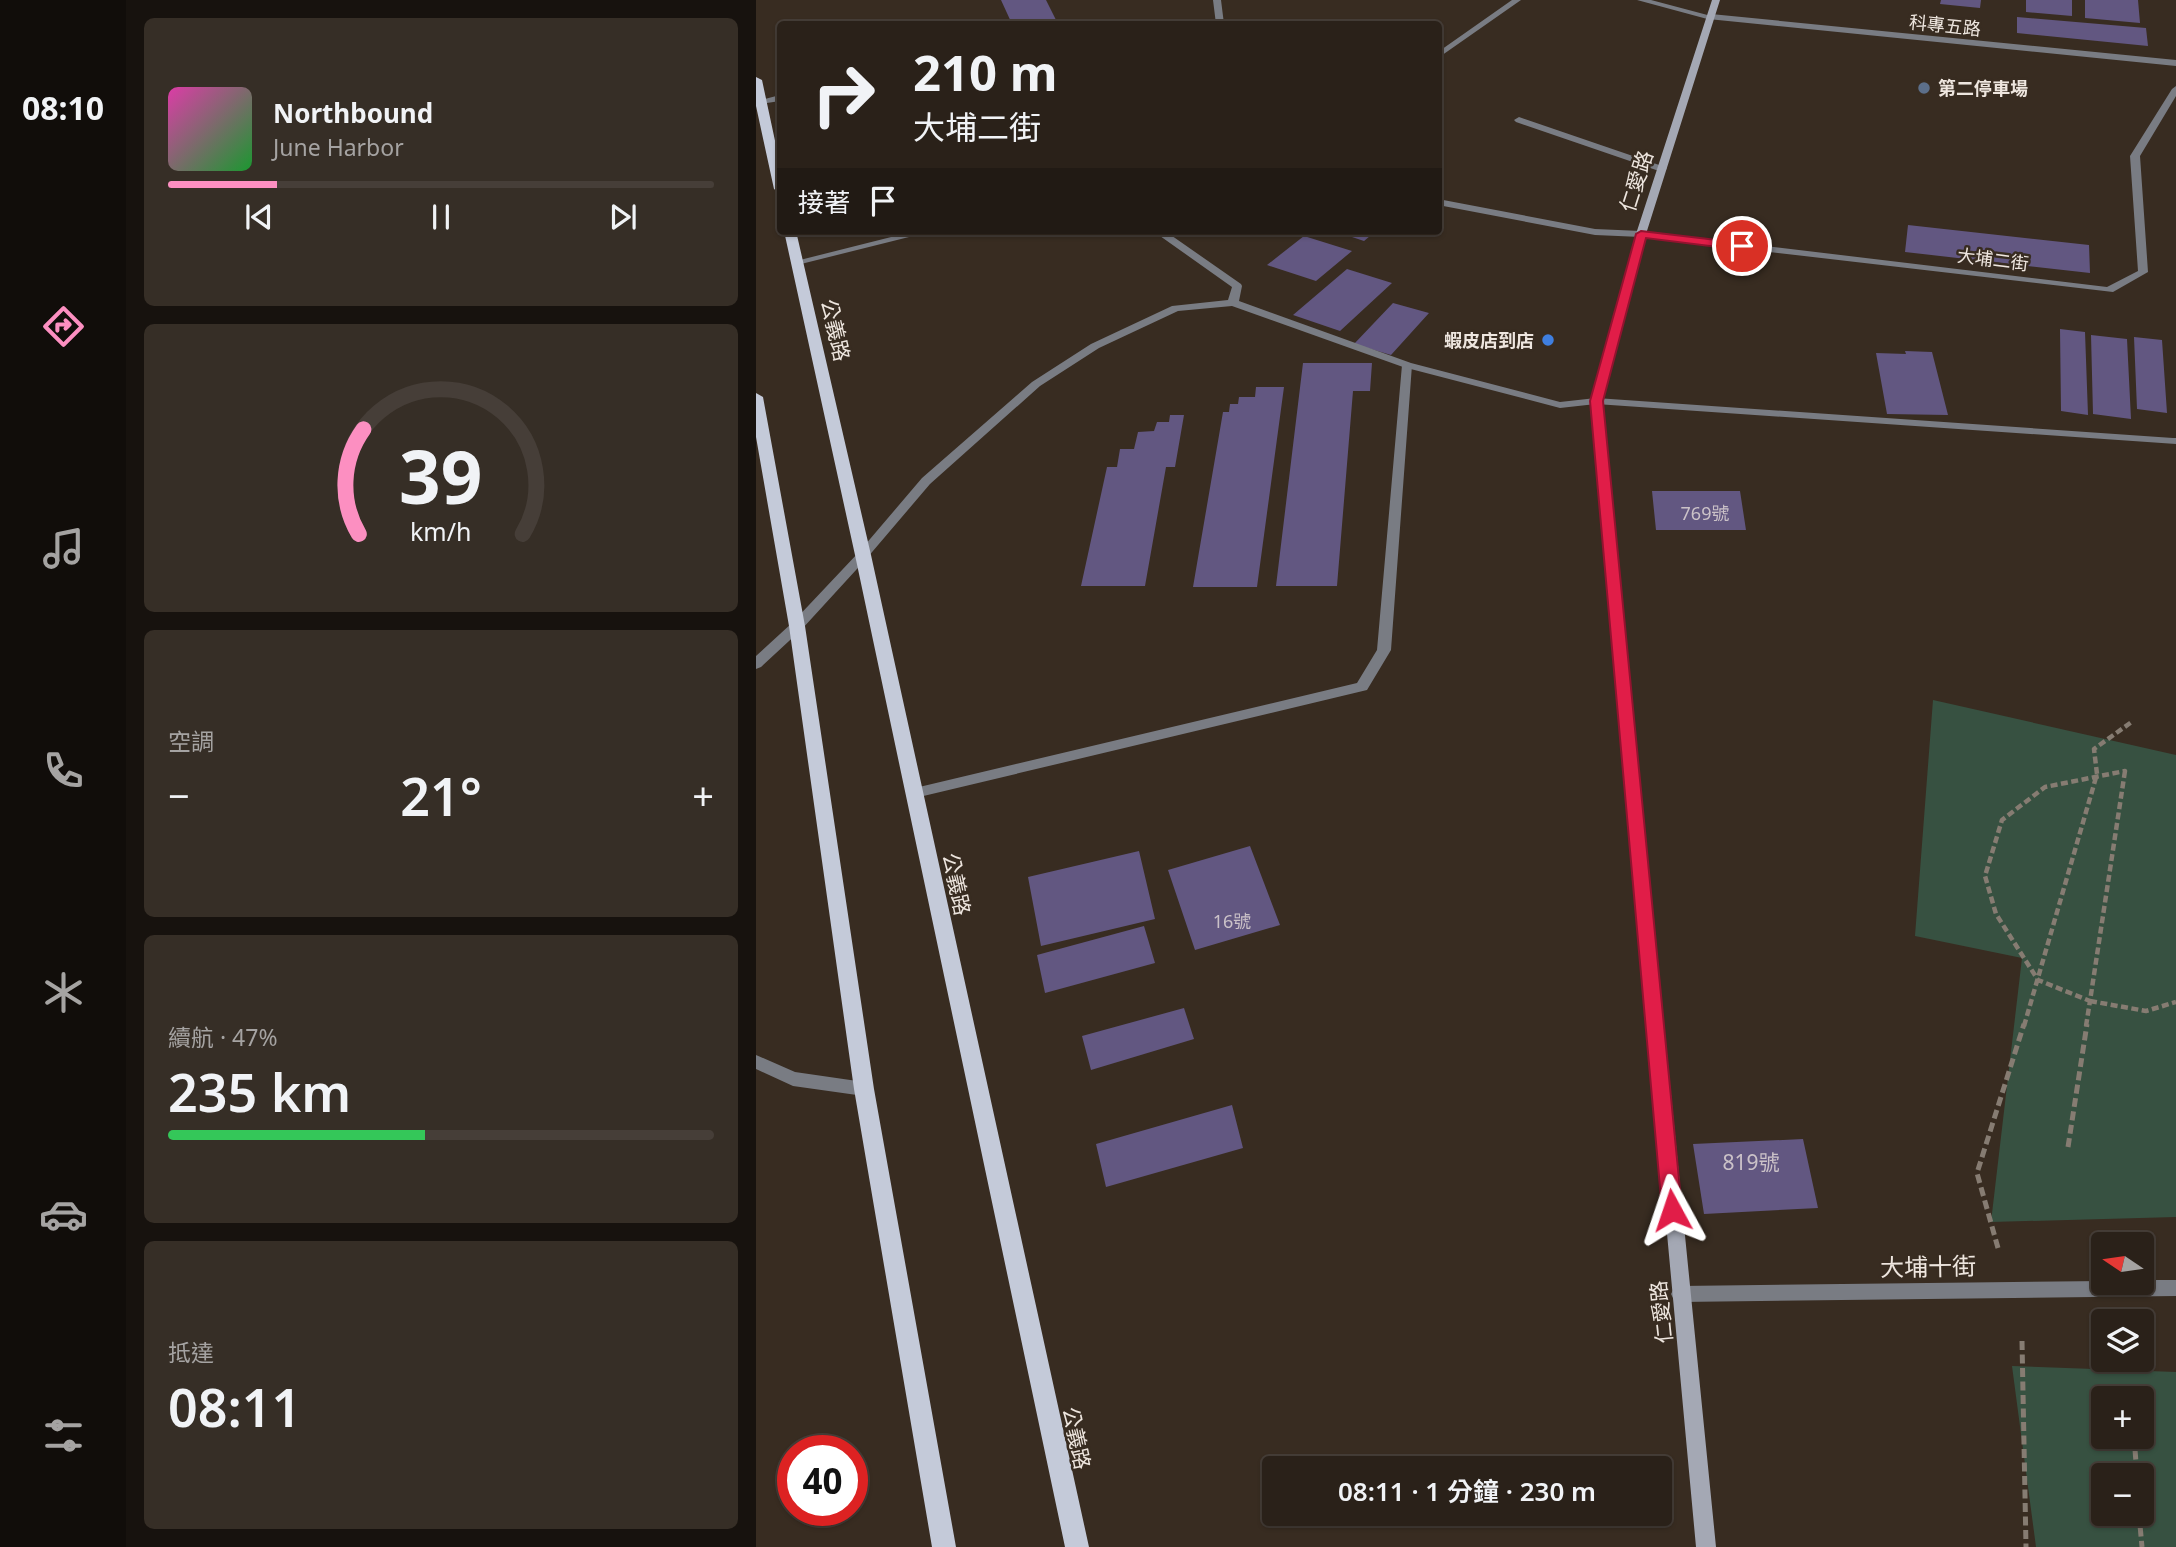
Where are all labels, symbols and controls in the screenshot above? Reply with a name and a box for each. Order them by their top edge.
street label: 科專五路 [1908,9,1982,41]
text: 210 m [913,39,1058,105]
icon: right [798,49,889,140]
place label: 第二停車場 [1938,76,2028,100]
marker: 第二停車場 [1916,80,1932,96]
text: 08:10 [22,86,104,129]
text: Northbound [273,95,433,131]
text: 大埔二街 [913,105,1041,148]
text: June Harbor [273,131,404,163]
street label: 仁愛路 [1613,147,1659,215]
icon: arrive [864,182,902,220]
text: 接著 [798,184,850,220]
icon: previous [240,198,278,236]
icon: pause [422,198,460,236]
icon: next [604,198,642,236]
pin [1712,216,1772,276]
icon: arrive [1723,227,1761,265]
street label: 大埔二街 [1956,243,2030,275]
street label: 公義路 [815,296,857,364]
icon: directions [39,302,88,351]
place label: 蝦皮店到店 [1444,328,1534,352]
marker: 蝦皮店到店 [1540,332,1556,348]
text: 39 [399,426,483,525]
house number: 769號 [1681,501,1729,525]
text: km/h [410,513,472,547]
icon: music [39,524,88,573]
text: 空調 [168,725,214,757]
icon: phone [39,746,88,795]
text: 21° [400,760,482,831]
text: − [168,769,190,821]
text: + [692,769,714,821]
street label: 公義路 [937,850,977,918]
house number: 16號 [1213,909,1251,933]
icon: climate [39,968,88,1017]
text: 續航 · 47% [168,1021,278,1053]
text: 235 km [168,1056,351,1127]
house number: 819號 [1722,1148,1780,1176]
position arrow [1635,1173,1709,1247]
icon: car [39,1190,88,1239]
north arrow [2091,1232,2154,1295]
map controls [2091,1232,2154,1526]
street label: 大埔十街 [1880,1249,1976,1283]
street label: 仁愛路 [1644,1279,1678,1345]
button: layers [2091,1309,2154,1372]
text: 抵達 [168,1336,214,1368]
text: 08:11 [168,1371,301,1442]
button: + [2091,1386,2154,1449]
street label: 公義路 [1057,1404,1097,1472]
icon: filters [39,1411,88,1460]
speed limit sign: 40 [777,1435,868,1526]
button: − [2091,1463,2154,1526]
text: 08:11 · 1 分鐘 · 230 m [1338,1473,1596,1509]

